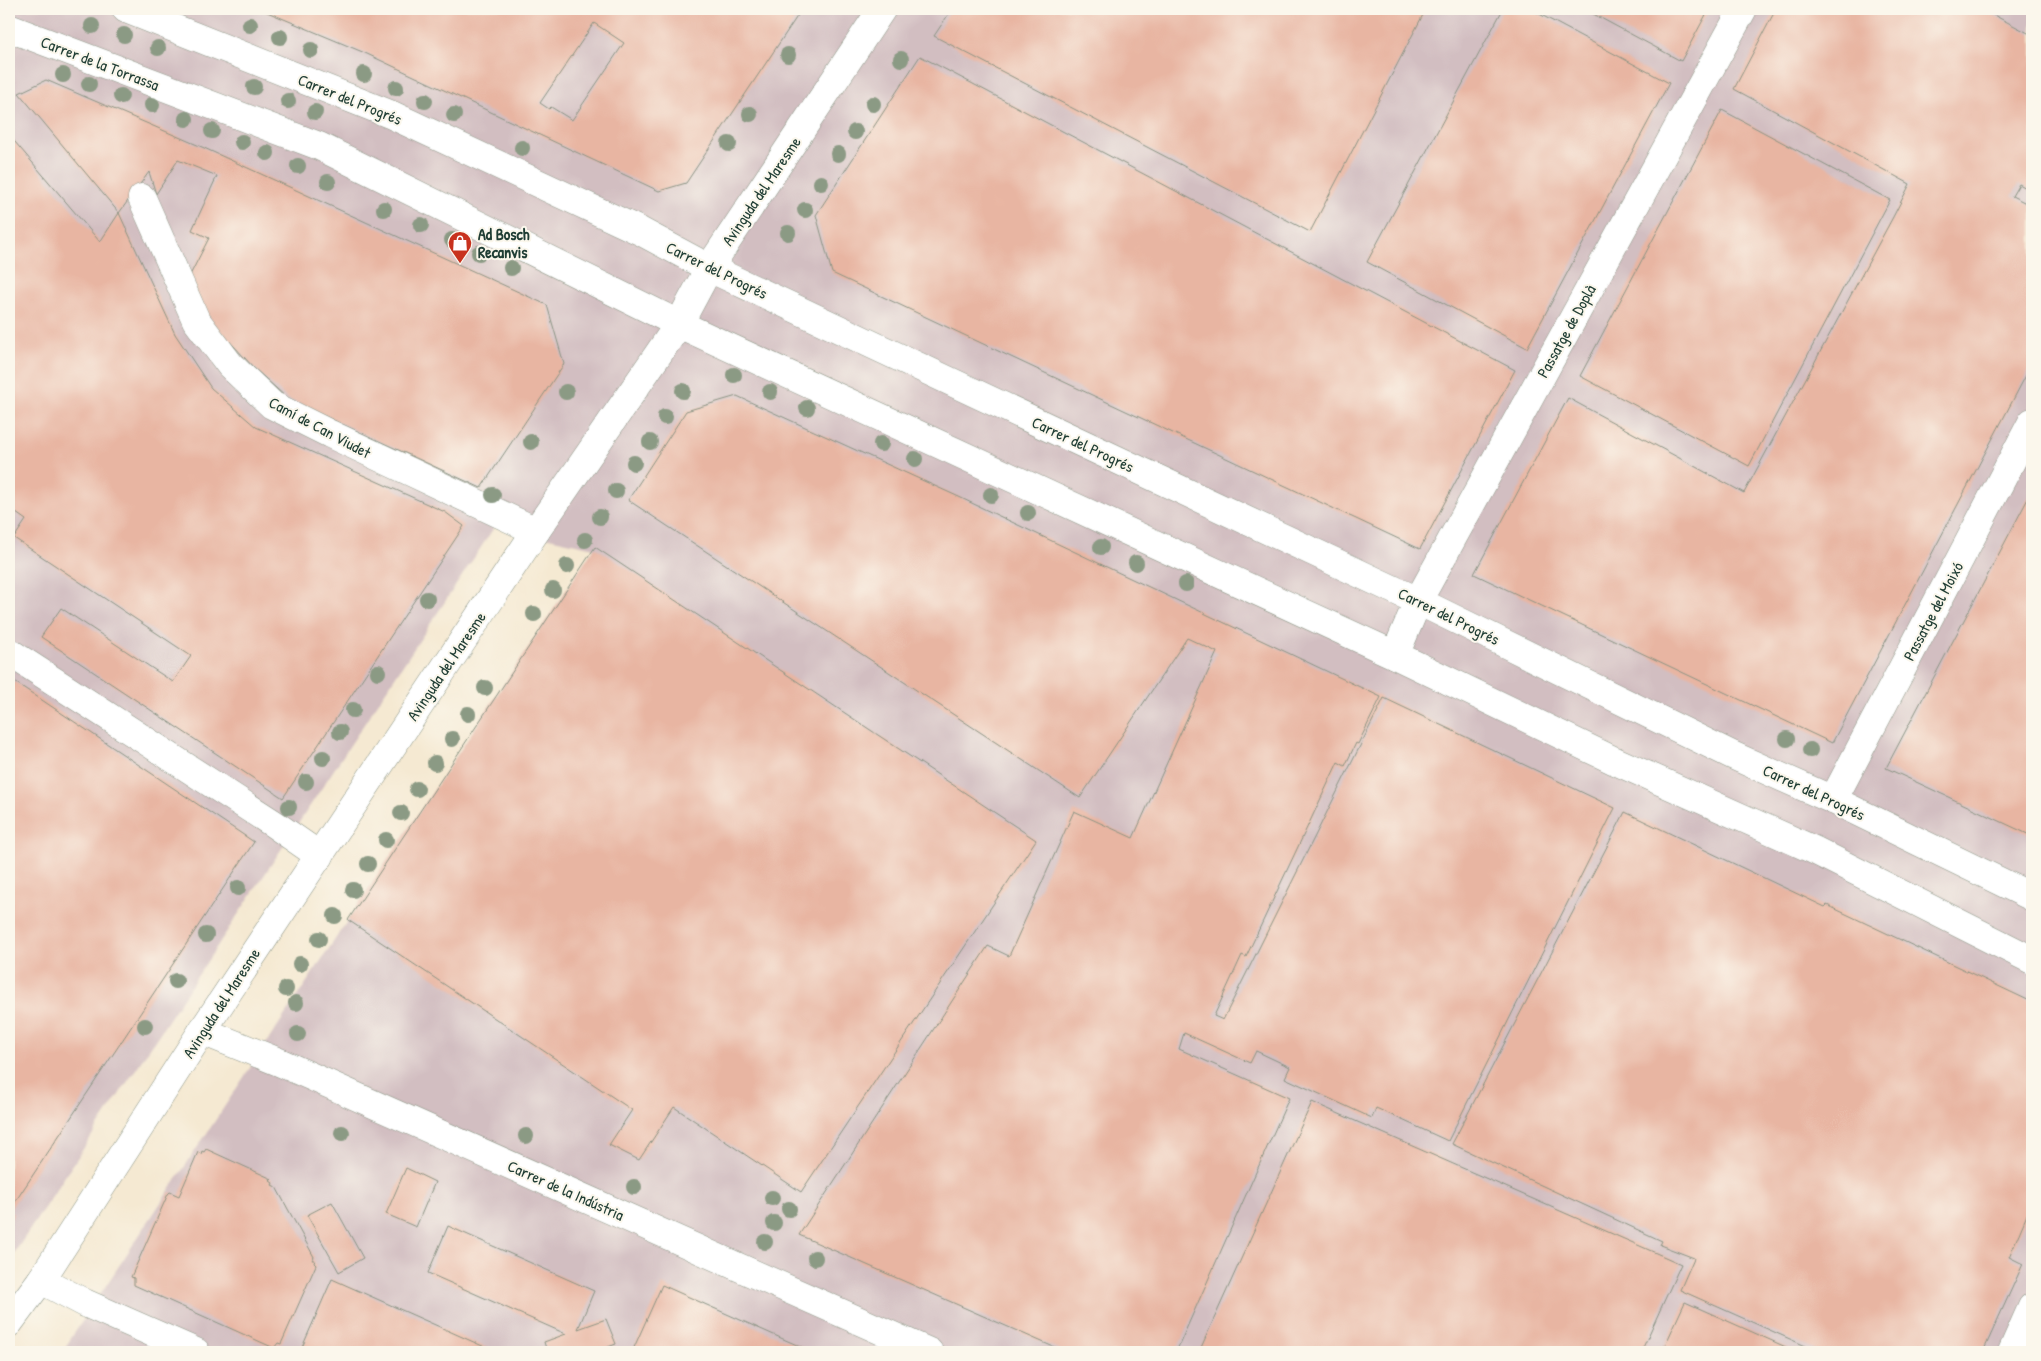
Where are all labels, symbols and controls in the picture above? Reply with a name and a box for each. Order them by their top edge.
street label: Carrer de la Torrassa [38,30,162,96]
street label: Carrer del Progrés [295,68,405,130]
street label: Avinguda del Maresme [716,132,806,250]
place label: Ad Bosch Recanvis [478,223,530,263]
shop icon: Ad Bosch Recanvis [447,230,473,264]
street label: Carrer del Progrés [663,236,771,304]
street label: Passatge de Doplà [1531,281,1601,381]
street label: Camí de Can Viudet [265,391,375,463]
street label: Carrer del Progrés [1028,411,1138,477]
street label: Passatge del Moixó [1898,557,1969,664]
street label: Carrer del Progrés [1395,582,1503,650]
street label: Avinguda del Maresme [401,607,491,725]
street label: Carrer del Progrés [1759,759,1869,825]
street label: Avinguda del Maresme [177,943,265,1062]
street label: Carrer de la Indústria [504,1154,628,1226]

